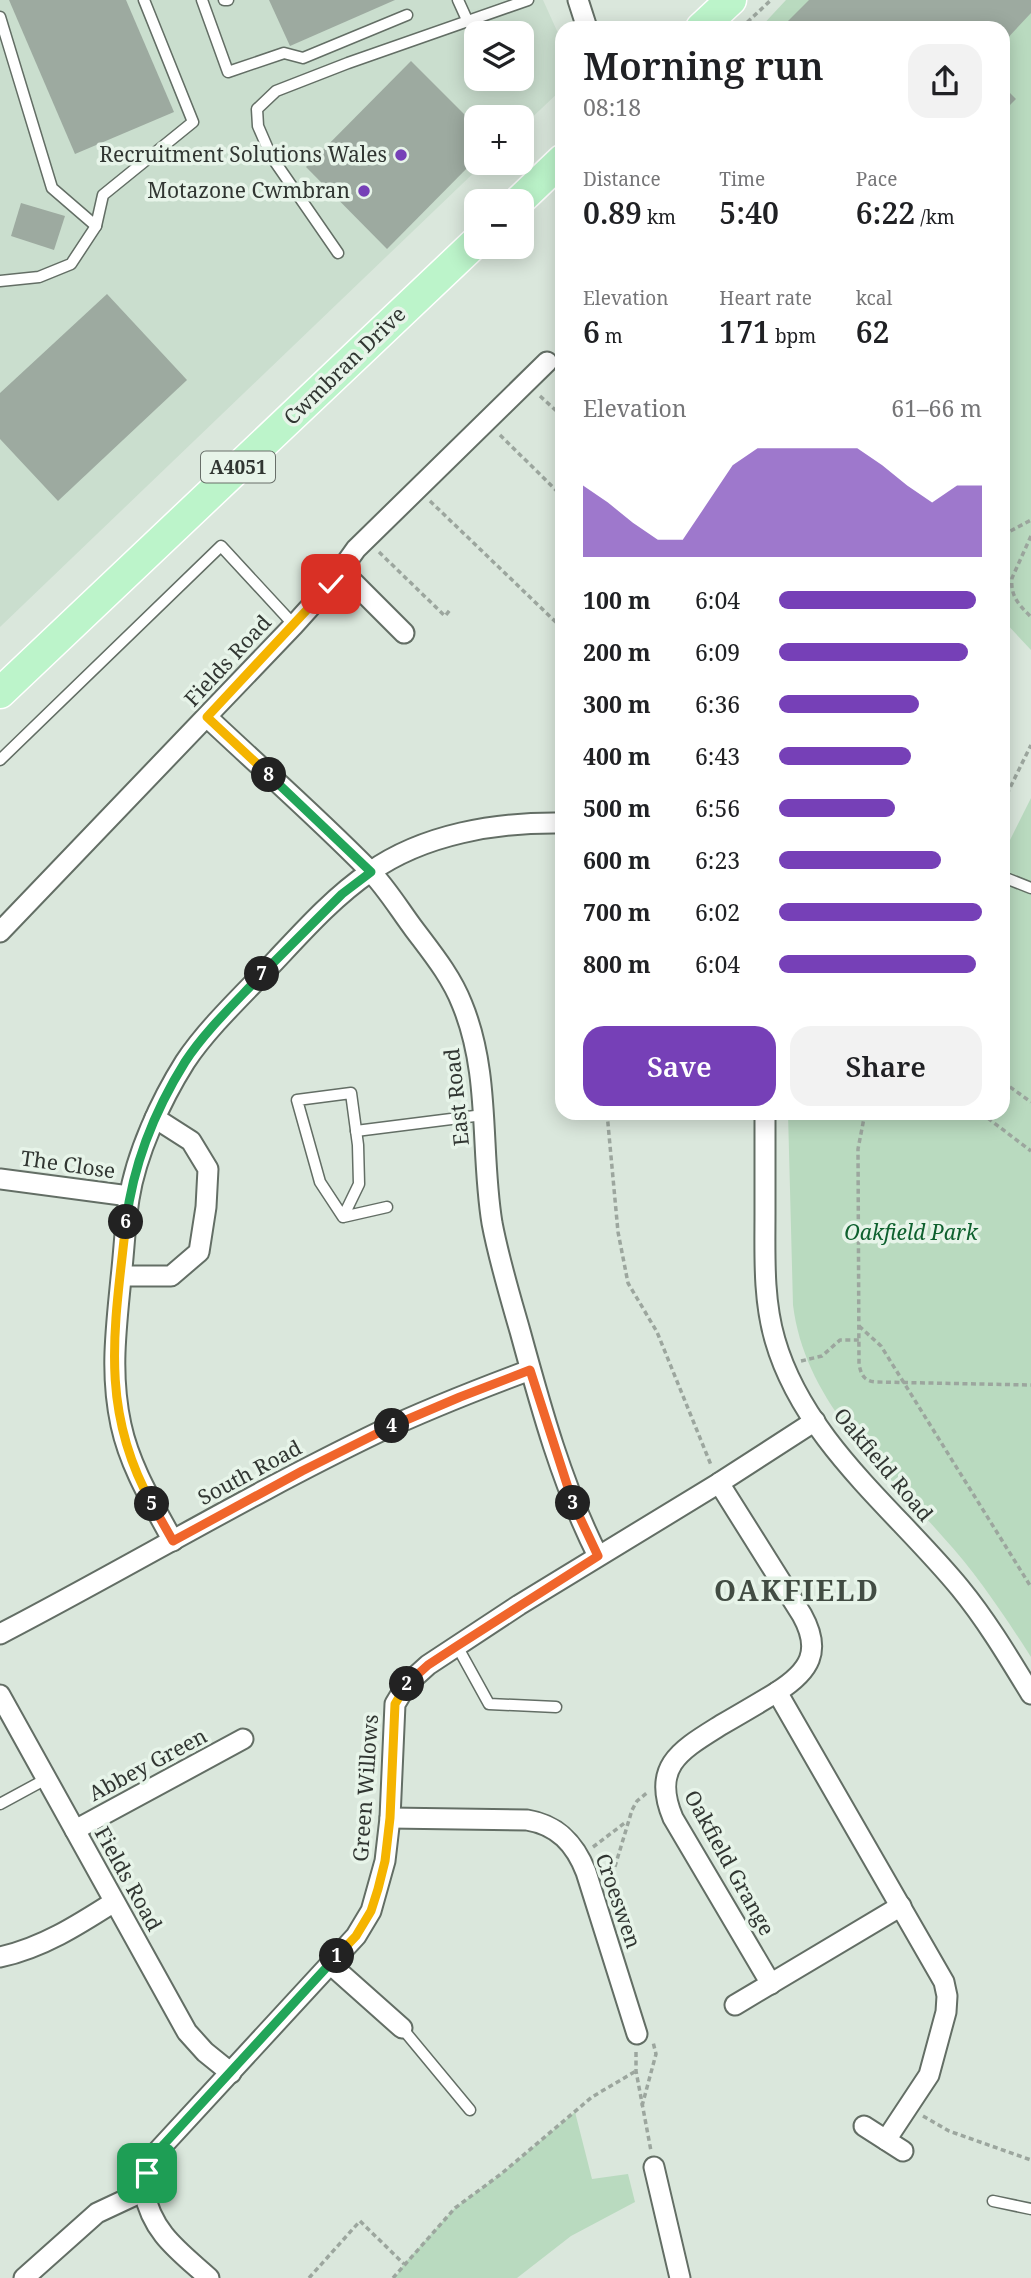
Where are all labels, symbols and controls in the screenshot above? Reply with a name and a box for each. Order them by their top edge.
map controls [464,21,534,259]
button: layers [464,21,534,91]
text: Morning run [583,39,824,91]
button: share [908,44,982,118]
text: 08:18 [583,91,641,123]
button: + [464,105,534,175]
place label: Recruitment Solutions Wales [99,140,387,168]
marker: Recruitment Solutions Wales [393,147,409,163]
text: Distance [583,166,661,192]
text: Time [719,166,765,192]
text: Pace [856,166,897,192]
place label: Motazone Cwmbran [147,176,350,204]
marker: Motazone Cwmbran [356,183,372,199]
button: − [464,189,534,259]
text: 0.89 [583,192,642,233]
text: 5:40 [719,192,779,233]
text: 6:22 [856,192,915,233]
text: km [642,204,676,230]
text: /km [915,204,955,230]
text: Elevation [583,285,669,311]
text: Heart rate [719,285,812,311]
text: kcal [856,285,892,311]
street label: Cwmbran Drive [277,300,411,431]
text: 6 [583,311,600,352]
text: 171 [719,311,770,352]
text: 62 [856,311,889,352]
text: m [600,323,623,349]
text: bpm [770,323,816,349]
text: Elevation [583,392,687,424]
text: 61–66 m [891,392,982,424]
road number: A4051 [201,452,275,482]
pin [301,554,361,614]
icon: check [312,565,350,603]
text: 100 m [583,584,651,616]
text: 6:04 [695,584,740,616]
street label: Fields Road [178,609,277,712]
text: 200 m [583,636,651,668]
text: 6:09 [695,636,740,668]
text: 300 m [583,688,651,720]
text: 6:36 [695,688,740,720]
text: 400 m [583,740,651,772]
text: 6:43 [695,740,740,772]
pin: 8 [252,758,286,792]
text: 8 [263,761,274,787]
text: 500 m [583,792,651,824]
text: 6:56 [695,792,740,824]
text: 600 m [583,844,651,876]
text: 6:23 [695,844,740,876]
text: 700 m [583,896,651,928]
text: 6:02 [695,896,740,928]
text: 800 m [583,948,651,980]
text: 6:04 [695,948,740,980]
pin: 7 [244,956,280,992]
text: 7 [256,960,267,986]
button: Save [583,1026,776,1106]
button: Share [790,1026,982,1106]
street label: East Road [437,1047,475,1147]
street label: The Close [19,1144,117,1184]
pin: 6 [108,1204,144,1240]
text: 6 [120,1208,131,1234]
park label: Oakfield Park [844,1218,979,1246]
street label: Oakfield Road [828,1402,940,1527]
pin: 4 [374,1408,410,1444]
text: 4 [386,1412,397,1438]
street label: South Road [193,1433,306,1511]
pin: 5 [134,1486,170,1522]
pin: 3 [556,1486,590,1520]
text: 3 [567,1489,578,1515]
text: 5 [146,1490,157,1516]
district label: OAKFIELD [714,1571,880,1609]
pin: 2 [390,1666,424,1702]
text: 2 [401,1670,412,1696]
street label: Green Willows [346,1713,384,1863]
street label: Abbey Green [84,1721,212,1807]
street label: Oakfield Grange [678,1785,781,1940]
street label: Fields Road [89,1821,169,1936]
street label: Croeswen [590,1850,648,1952]
pin: 1 [320,1938,354,1974]
text: 1 [331,1942,342,1968]
pin [117,2143,177,2203]
icon: arrive [128,2154,166,2192]

